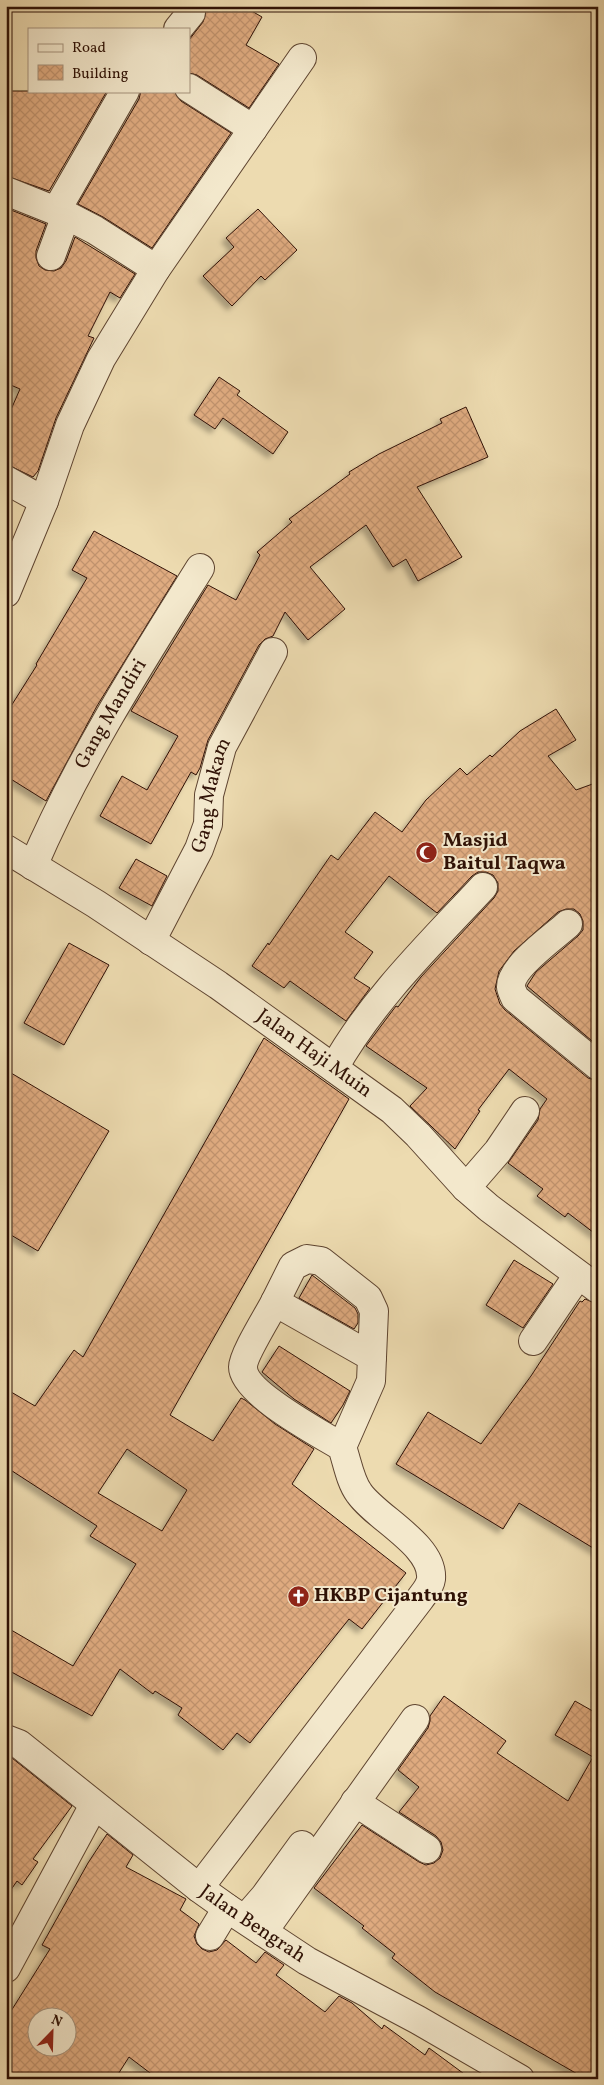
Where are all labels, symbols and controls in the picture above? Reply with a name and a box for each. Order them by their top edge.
legend [28,28,190,92]
text: Road [72,38,106,59]
text: Building [72,64,129,85]
street label: Gang Mandiri [68,654,154,774]
street label: Gang Makam [185,733,239,857]
place label: Masjid Baitul Taqwa [443,827,566,878]
mosque icon: Masjid Baitul Taqwa [415,841,439,865]
street label: Jalan Haji Muin [250,1003,378,1105]
place label: HKBP Cijantung [314,1582,468,1610]
church icon: HKBP Cijantung [286,1584,310,1608]
street label: Jalan Bengrah [193,1878,311,1970]
north arrow [28,2008,78,2058]
text: N [48,2011,65,2032]

